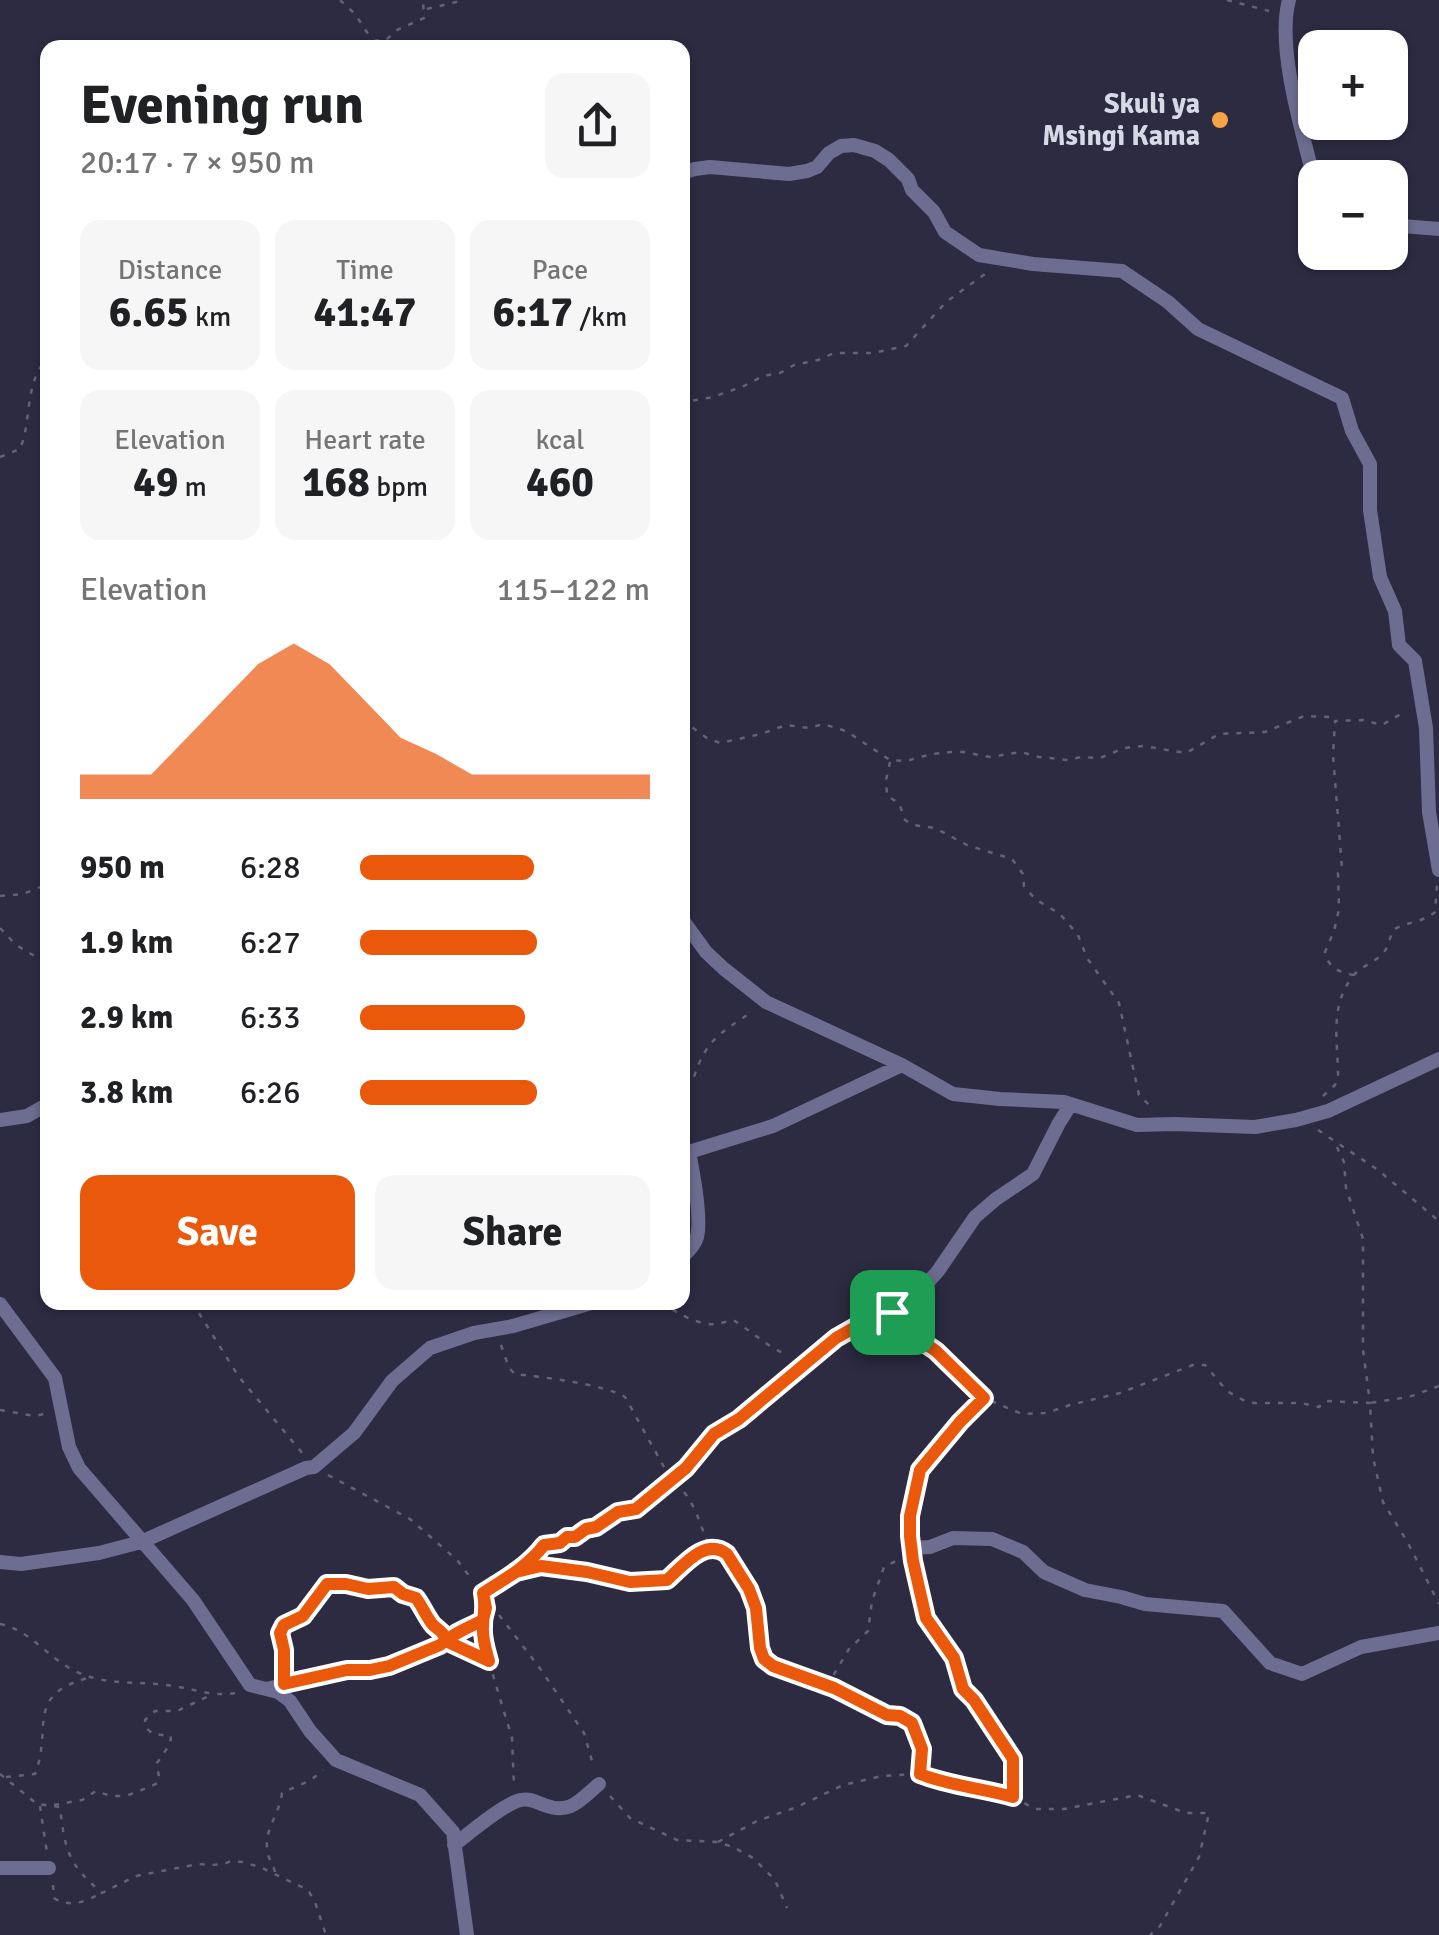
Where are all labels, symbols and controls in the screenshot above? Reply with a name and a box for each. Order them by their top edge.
map controls [1298,30,1408,270]
button: + [1298,30,1408,140]
text: Evening run [80,71,364,139]
button: share [545,73,650,178]
place label: Skuli ya Msingi Kama [1042,87,1200,153]
marker: Skuli ya Msingi Kama [1209,109,1231,131]
text: 20:17 · 7 × 950 m [80,143,315,182]
button: − [1298,160,1408,270]
text: Distance [118,253,222,287]
text: Time [336,253,394,287]
text: Pace [532,253,588,287]
text: 6.65 [109,287,189,338]
text: 41:47 [313,287,417,338]
text: 6:17 [493,287,573,338]
text: km [189,300,231,334]
text: /km [573,300,627,334]
text: Elevation [114,423,226,457]
text: Heart rate [304,423,426,457]
text: kcal [535,423,585,457]
text: 49 [133,457,178,508]
text: 168 [302,457,370,508]
text: 460 [526,457,594,508]
text: m [178,470,207,504]
text: bpm [370,470,428,504]
text: Elevation [80,570,207,609]
text: 115–122 m [497,570,650,609]
text: 950 m [80,848,165,887]
text: 6:28 [240,848,300,887]
text: 1.9 km [80,923,173,962]
text: 6:27 [240,923,300,962]
text: 2.9 km [80,998,173,1037]
text: 6:33 [240,998,300,1037]
text: 3.8 km [80,1073,173,1112]
text: 6:26 [240,1073,300,1112]
button: Save [80,1175,355,1290]
button: Share [375,1175,650,1290]
pin [850,1270,935,1355]
icon: arrive [865,1285,920,1340]

